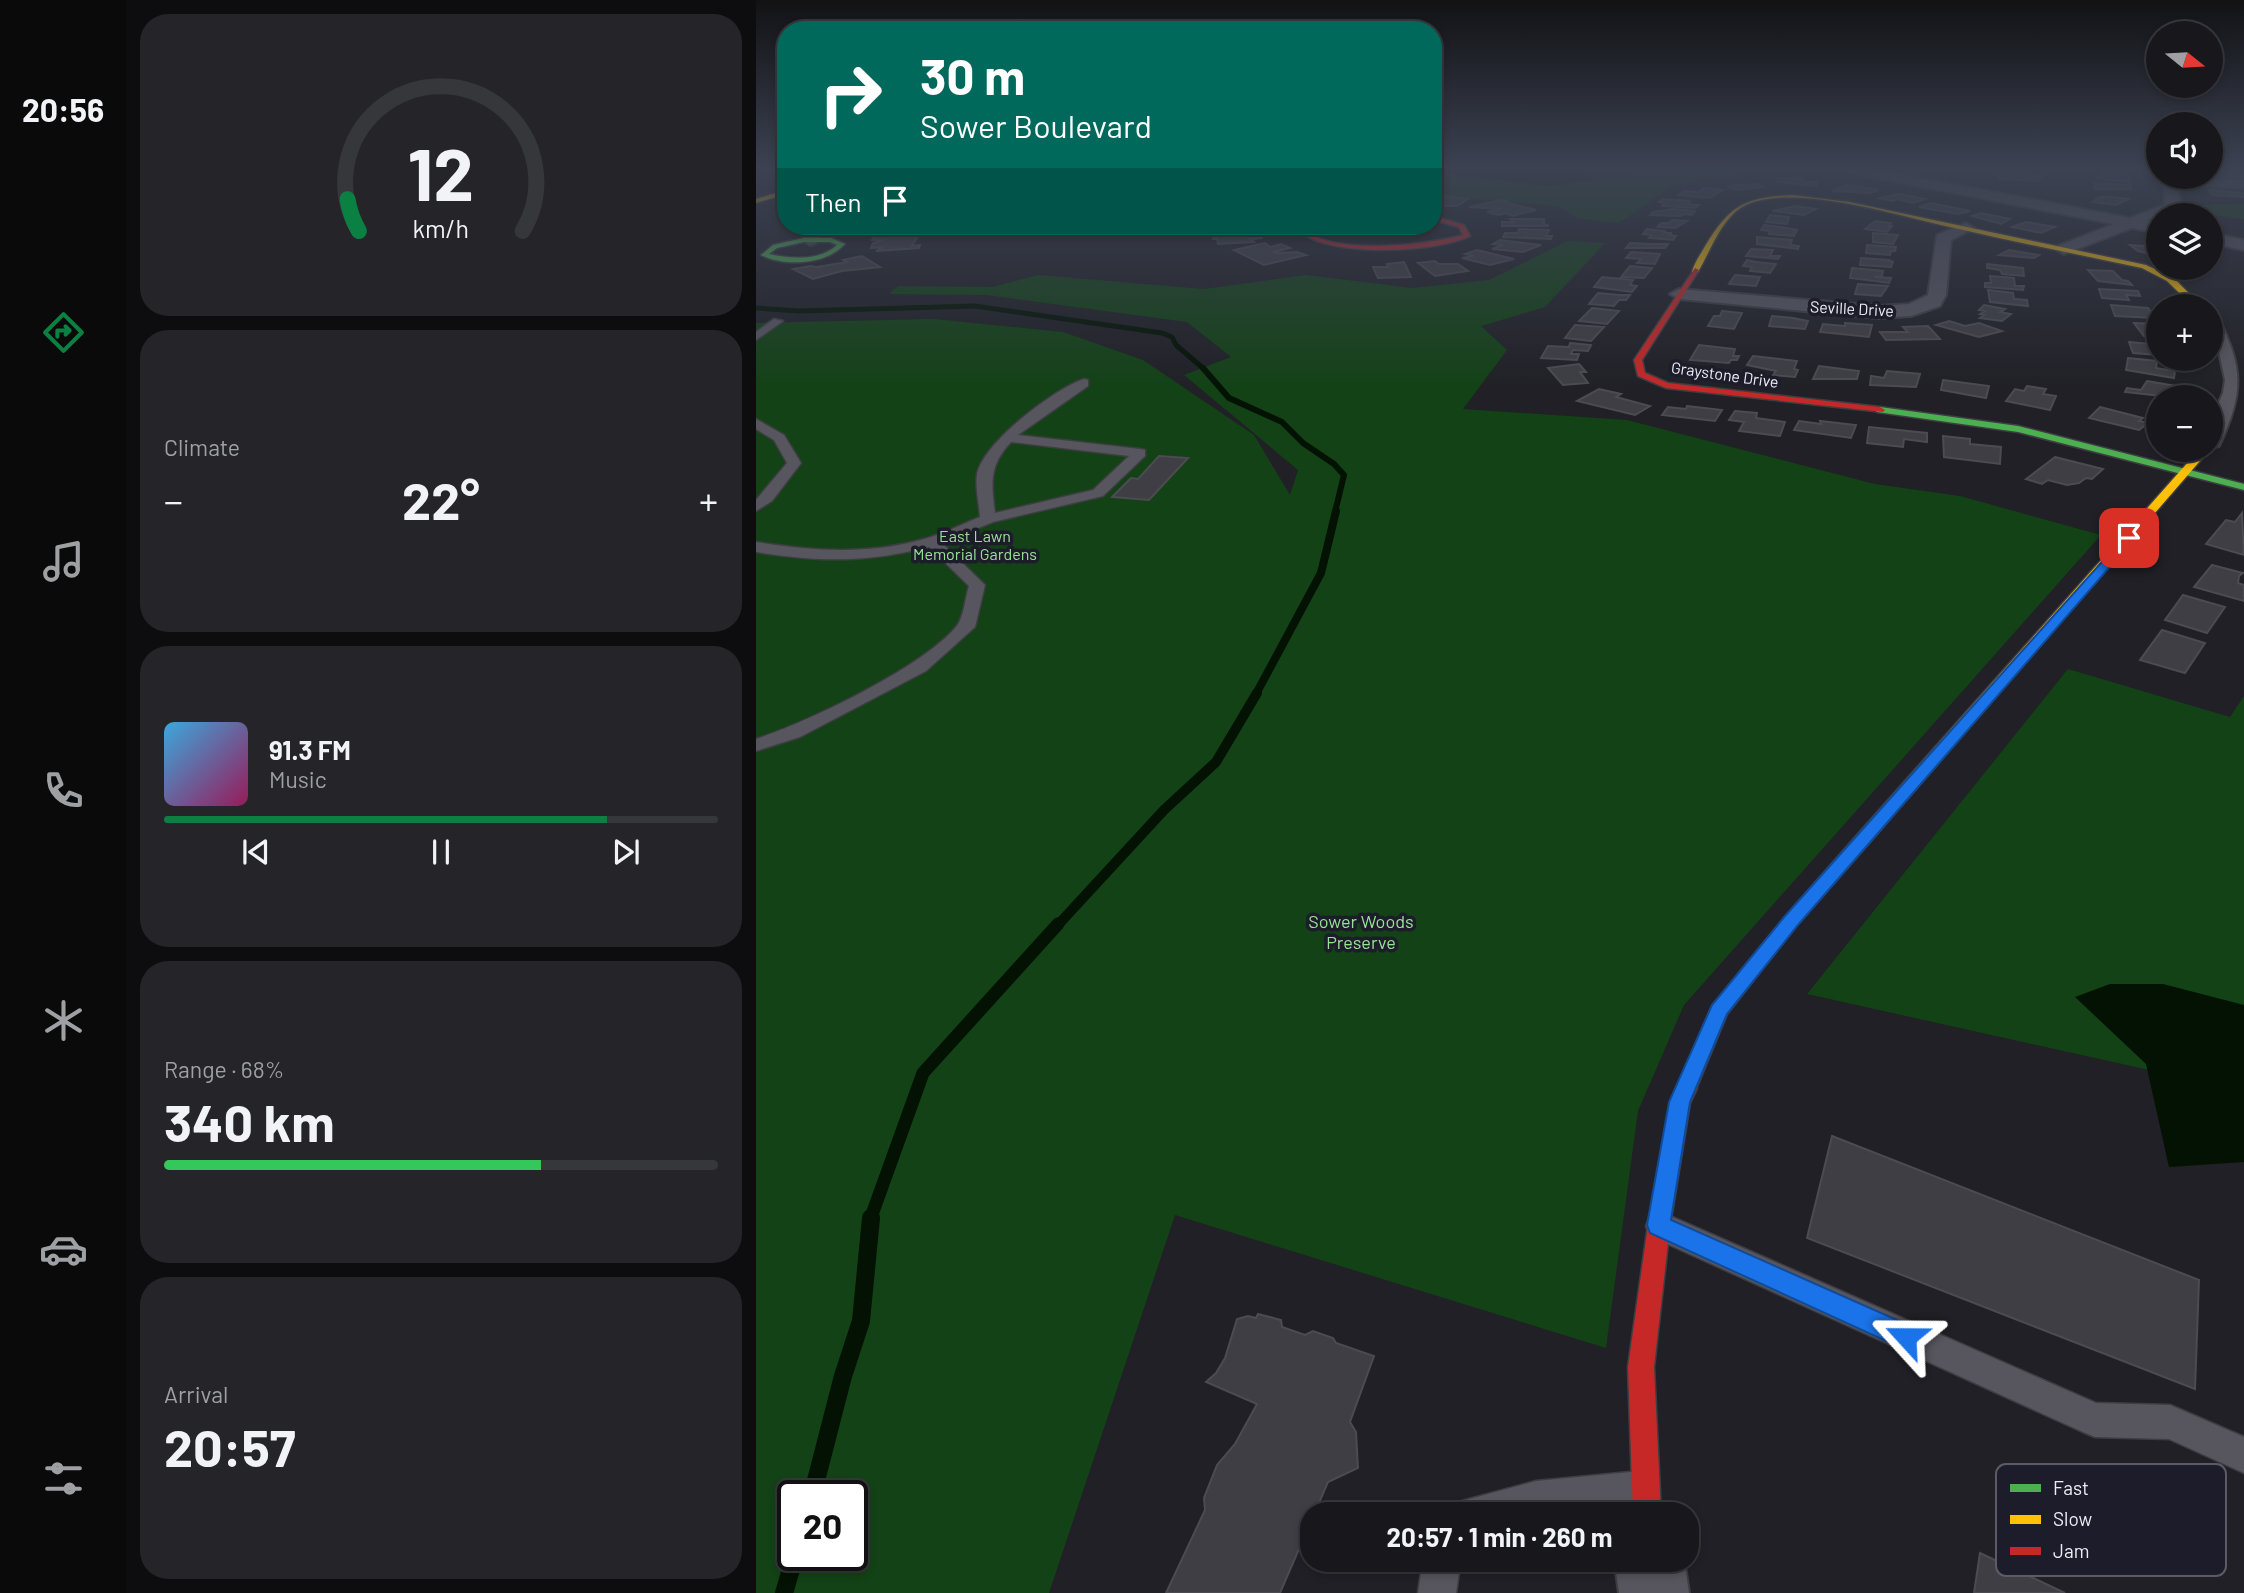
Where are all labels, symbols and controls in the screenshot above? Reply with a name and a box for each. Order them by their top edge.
north arrow [2146,21,2222,98]
map controls [2146,21,2223,462]
text: 30 m [920,46,1025,105]
icon: right [805,49,896,140]
text: 20:56 [22,90,104,128]
text: Sower Boulevard [920,106,1152,144]
button: sound [2146,112,2223,189]
text: 12 [408,128,474,216]
icon: arrive [876,182,914,220]
text: Then [805,186,862,217]
button: layers [2146,203,2223,280]
text: km/h [413,213,469,243]
button: + [2146,294,2223,371]
street label: Seville Drive [1810,296,1894,320]
icon: directions [39,308,88,357]
street label: Graystone Drive [1670,357,1780,391]
button: − [2146,385,2223,462]
text: Climate [164,433,240,461]
text: 22° [402,468,480,530]
text: − [164,477,183,523]
text: + [699,477,718,523]
pin [2099,508,2159,568]
icon: arrive [2110,519,2148,557]
park label: East Lawn Memorial Gardens [913,526,1037,563]
icon: music [39,537,88,586]
text: 91.3 FM [269,734,351,765]
text: Music [269,765,327,793]
icon: phone [39,766,88,815]
icon: previous [237,833,275,871]
icon: pause [422,833,460,871]
icon: next [607,833,645,871]
park label: Sower Woods Preserve [1308,910,1414,953]
icon: climate [39,996,88,1045]
text: Range · 68% [164,1055,284,1083]
text: 340 km [164,1090,335,1152]
icon: car [39,1225,88,1274]
position arrow [1869,1300,1943,1374]
text: Arrival [164,1380,228,1408]
text: 20:57 [164,1415,296,1477]
icon: filters [39,1454,88,1503]
legend [1996,1464,2226,1576]
text: Fast [2053,1476,2089,1499]
speed limit sign: 20 [777,1480,868,1571]
text: Slow [2053,1507,2092,1530]
text: 20:57 · 1 min · 260 m [1387,1521,1613,1552]
text: Jam [2053,1539,2089,1562]

